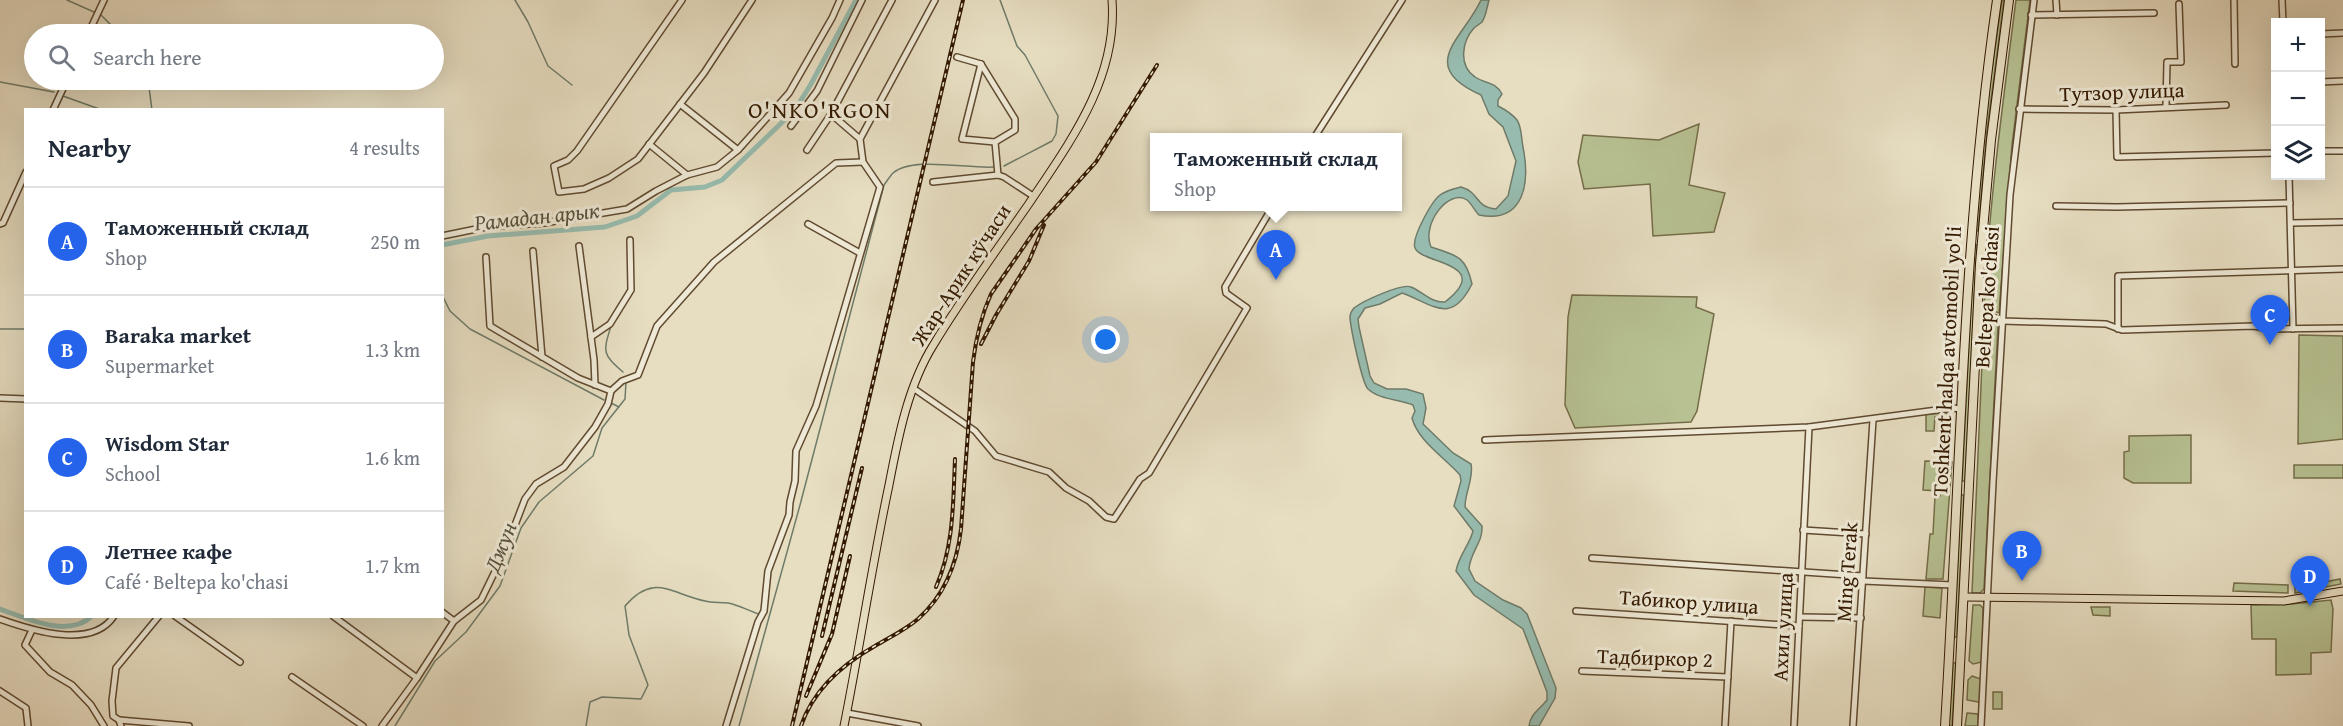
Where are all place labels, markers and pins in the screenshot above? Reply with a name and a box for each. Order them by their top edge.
pin: A [1256,230,1296,280]
pin: C [2250,296,2290,345]
pin: B [2002,532,2042,581]
pin: D [2290,556,2330,606]

